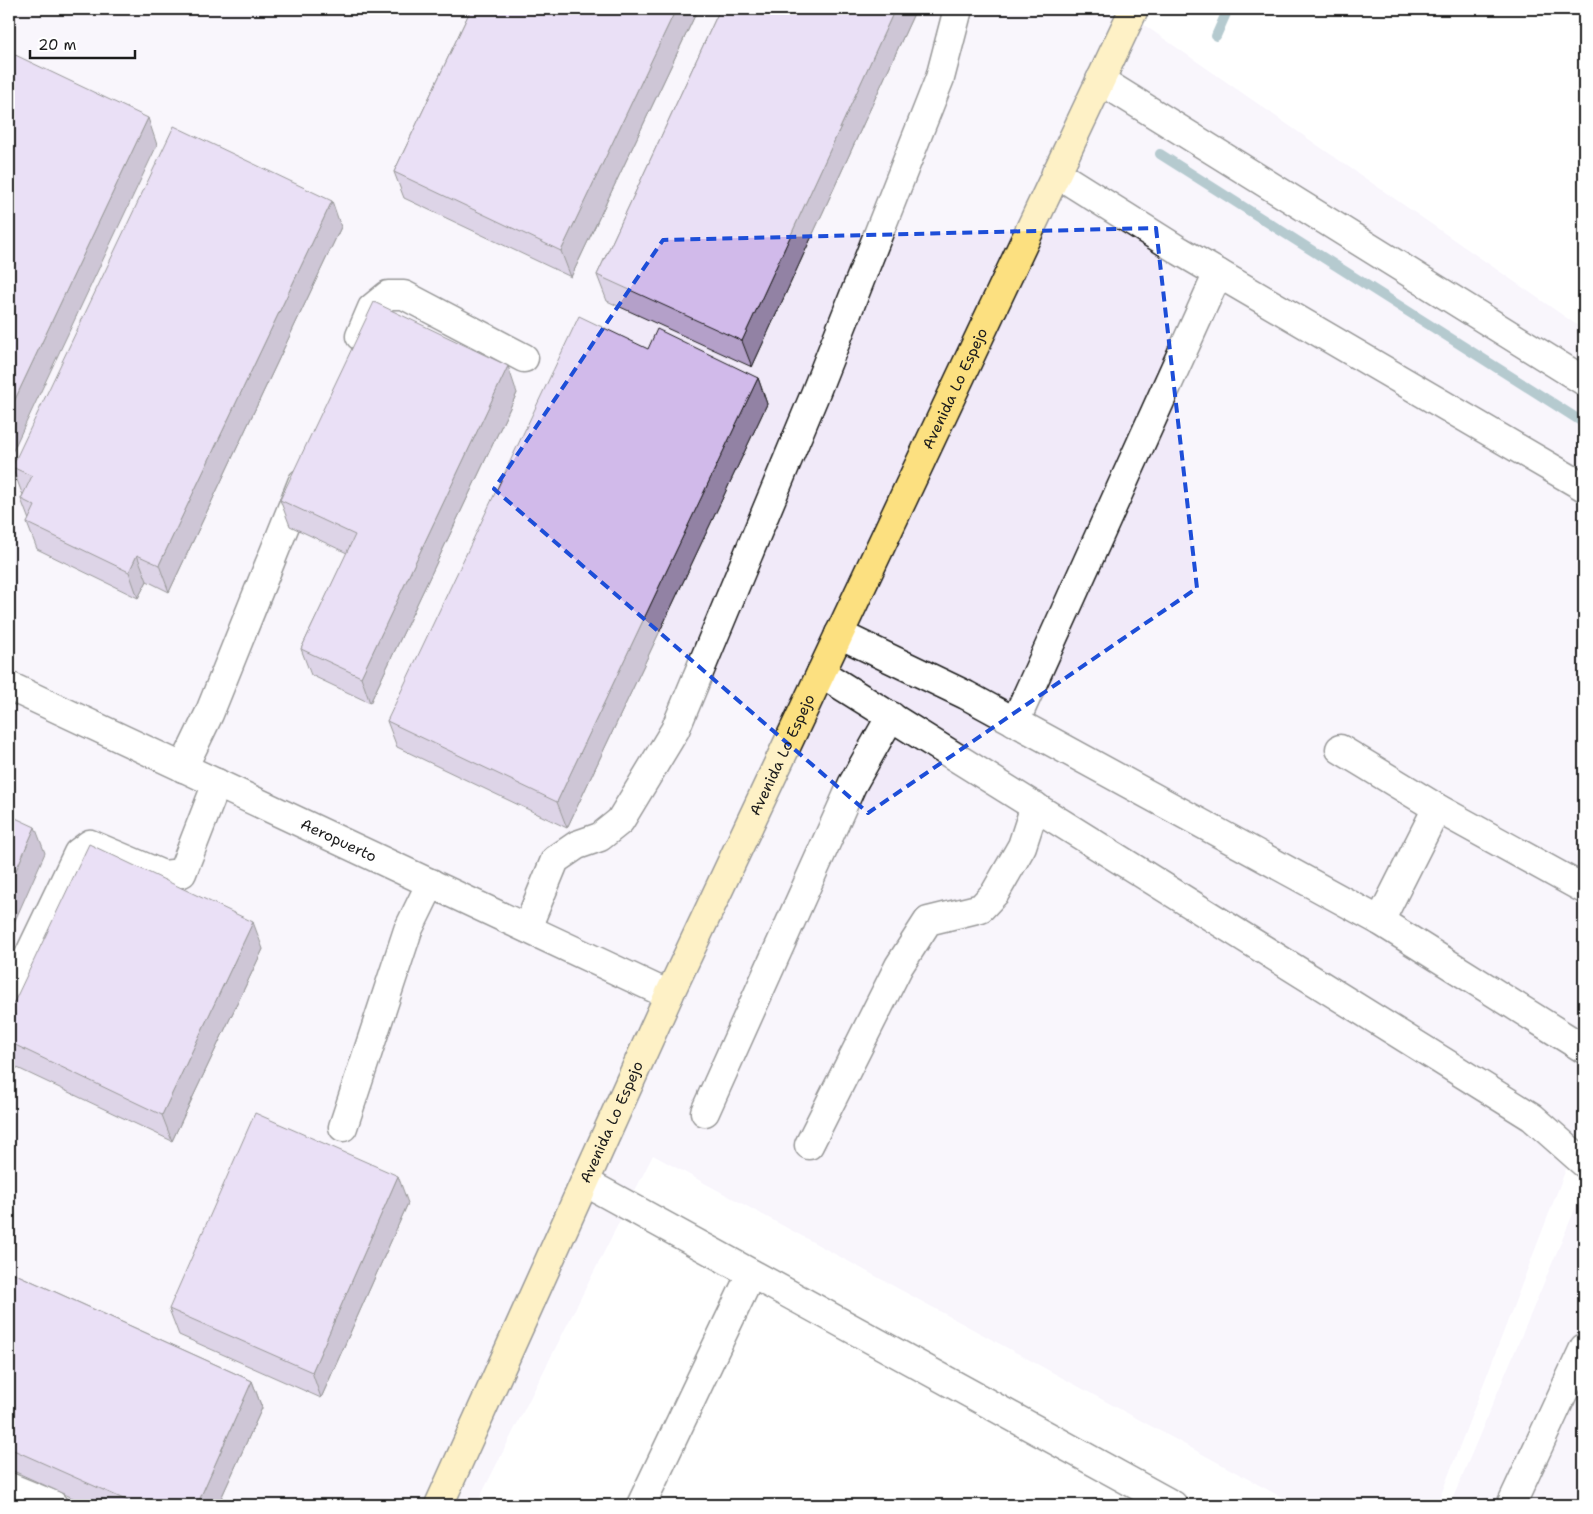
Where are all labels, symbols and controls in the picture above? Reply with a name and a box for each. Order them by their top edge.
scale bar [30,28,135,60]
text: 20 m [38,35,77,55]
street label: Avenida Lo Espejo [918,325,992,453]
street label: Avenida Lo Espejo [745,691,819,819]
street label: Aeropuerto [297,814,380,867]
street label: Avenida Lo Espejo [575,1058,648,1186]

